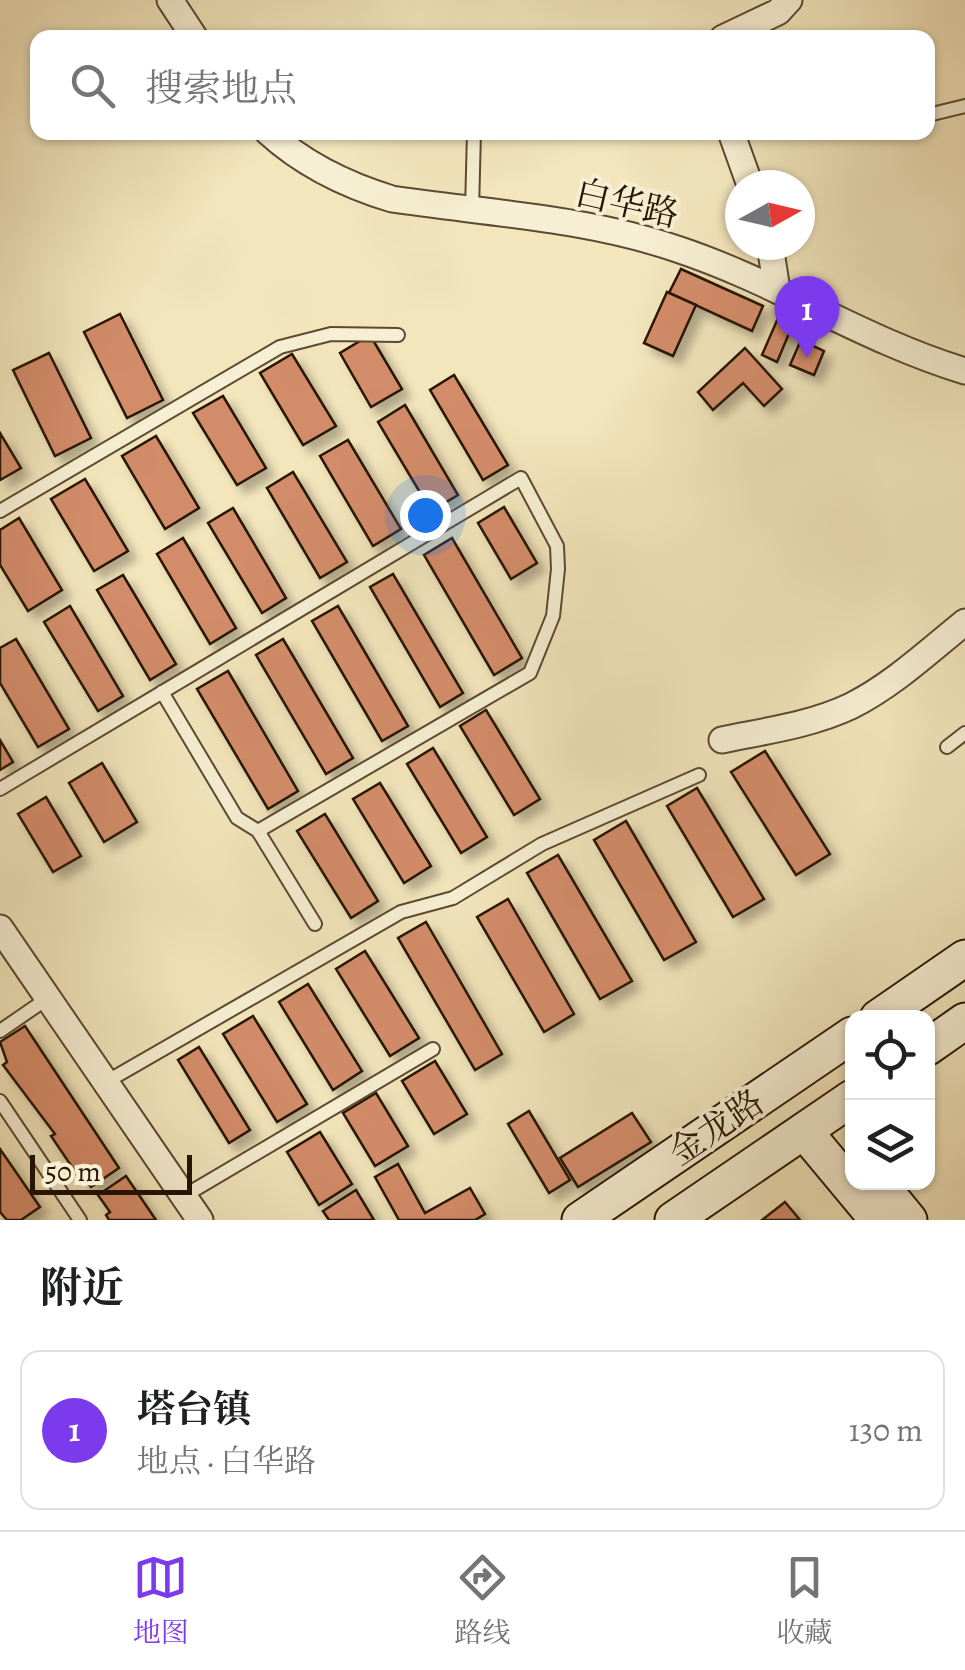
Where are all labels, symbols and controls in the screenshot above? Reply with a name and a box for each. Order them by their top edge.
search box [30,30,935,140]
icon: search [65,58,120,113]
text: 搜索地点 [145,62,297,114]
street label: 白华路 [570,168,684,238]
north arrow [725,170,815,260]
pin: 1 [774,276,840,358]
your location [400,490,451,541]
map controls [845,1010,935,1190]
button: locate [845,1010,935,1100]
street label: 金龙路 [659,1078,773,1176]
button: layers [845,1100,935,1190]
scale bar [30,1150,192,1194]
text: 50 m [45,1153,101,1191]
text: 附近 [40,1259,124,1316]
text: 塔台镇 [137,1383,251,1435]
text: 1 [69,1408,80,1452]
text: 130 m [849,1408,923,1452]
text: 地点 · 白华路 [137,1439,316,1483]
tab: 地图 [133,1550,189,1652]
tab: 路线 [454,1550,510,1652]
tab: 收藏 [776,1550,832,1652]

